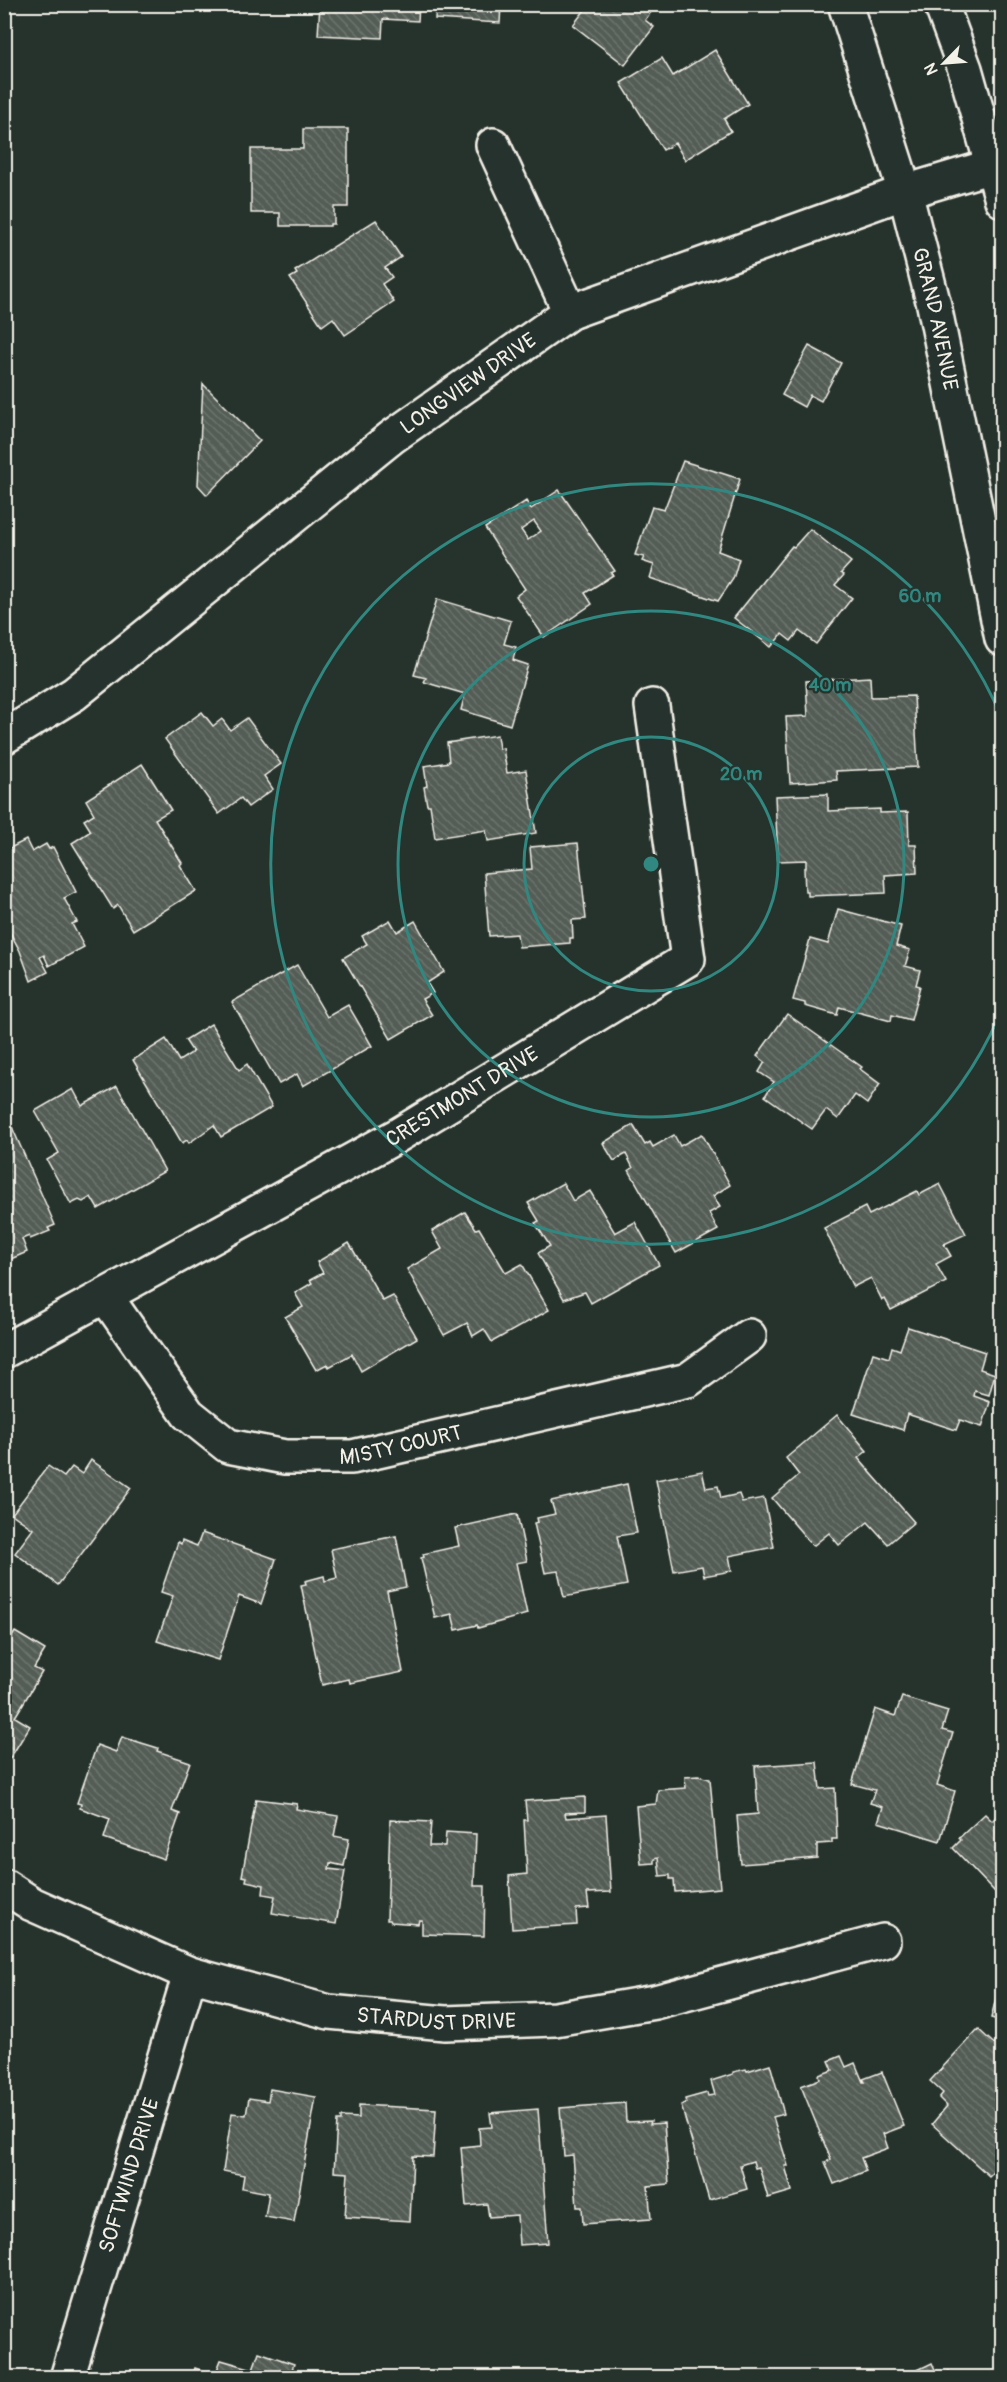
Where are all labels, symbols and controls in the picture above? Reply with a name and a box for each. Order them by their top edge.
north arrow [914,33,974,93]
text: N [920,60,943,78]
street label: GRAND AVENUE [906,245,964,393]
street label: LONGVIEW DRIVE [395,327,542,441]
text: 60 m [899,585,941,608]
text: 40 m [809,674,851,697]
text: 20 m [720,763,762,786]
centre of rings [641,854,661,874]
street label: CRESTMONT DRIVE [381,1040,543,1153]
street label: MISTY COURT [339,1419,465,1471]
street label: STARDUST DRIVE [356,2002,517,2037]
street label: SOFTWIND DRIVE [93,2095,166,2256]

